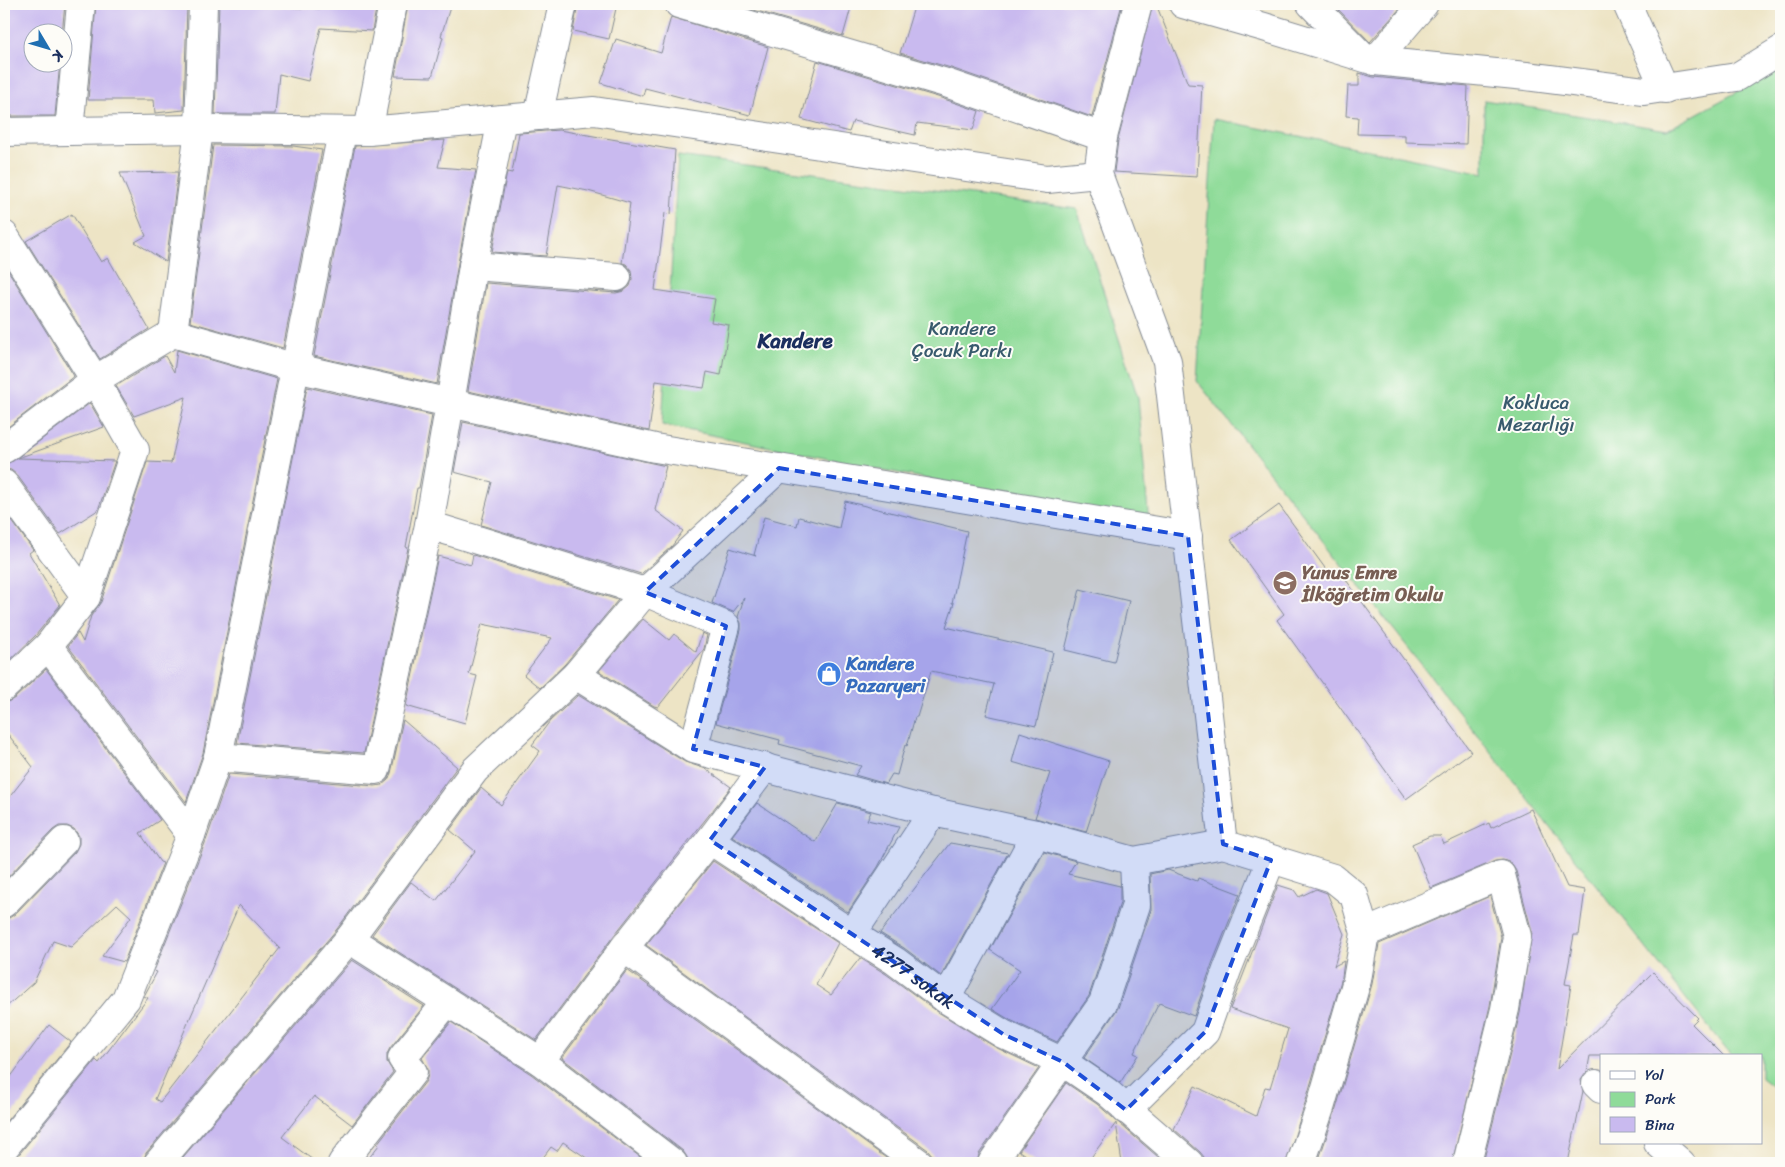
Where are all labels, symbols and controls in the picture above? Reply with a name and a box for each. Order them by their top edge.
north arrow [22,22,72,72]
text: K [44,44,71,68]
park label: Kandere Çocuk Parkı [912,312,1012,367]
district label: Kandere [756,322,833,360]
park label: Kokluca Mezarlığı [1497,386,1575,441]
place label: Yunus Emre İlköğretim Okulu [1301,556,1444,611]
school or university icon: Yunus Emre İlköğretim Okulu [1272,570,1298,596]
place label: Kandere Pazaryeri [845,647,927,702]
shop icon: Kandere Pazaryeri [816,661,842,687]
street label: 4277 sokak [865,934,962,1018]
legend [1600,1054,1762,1144]
text: Yol [1645,1062,1664,1088]
text: Park [1645,1086,1676,1112]
text: Bina [1645,1112,1675,1138]

